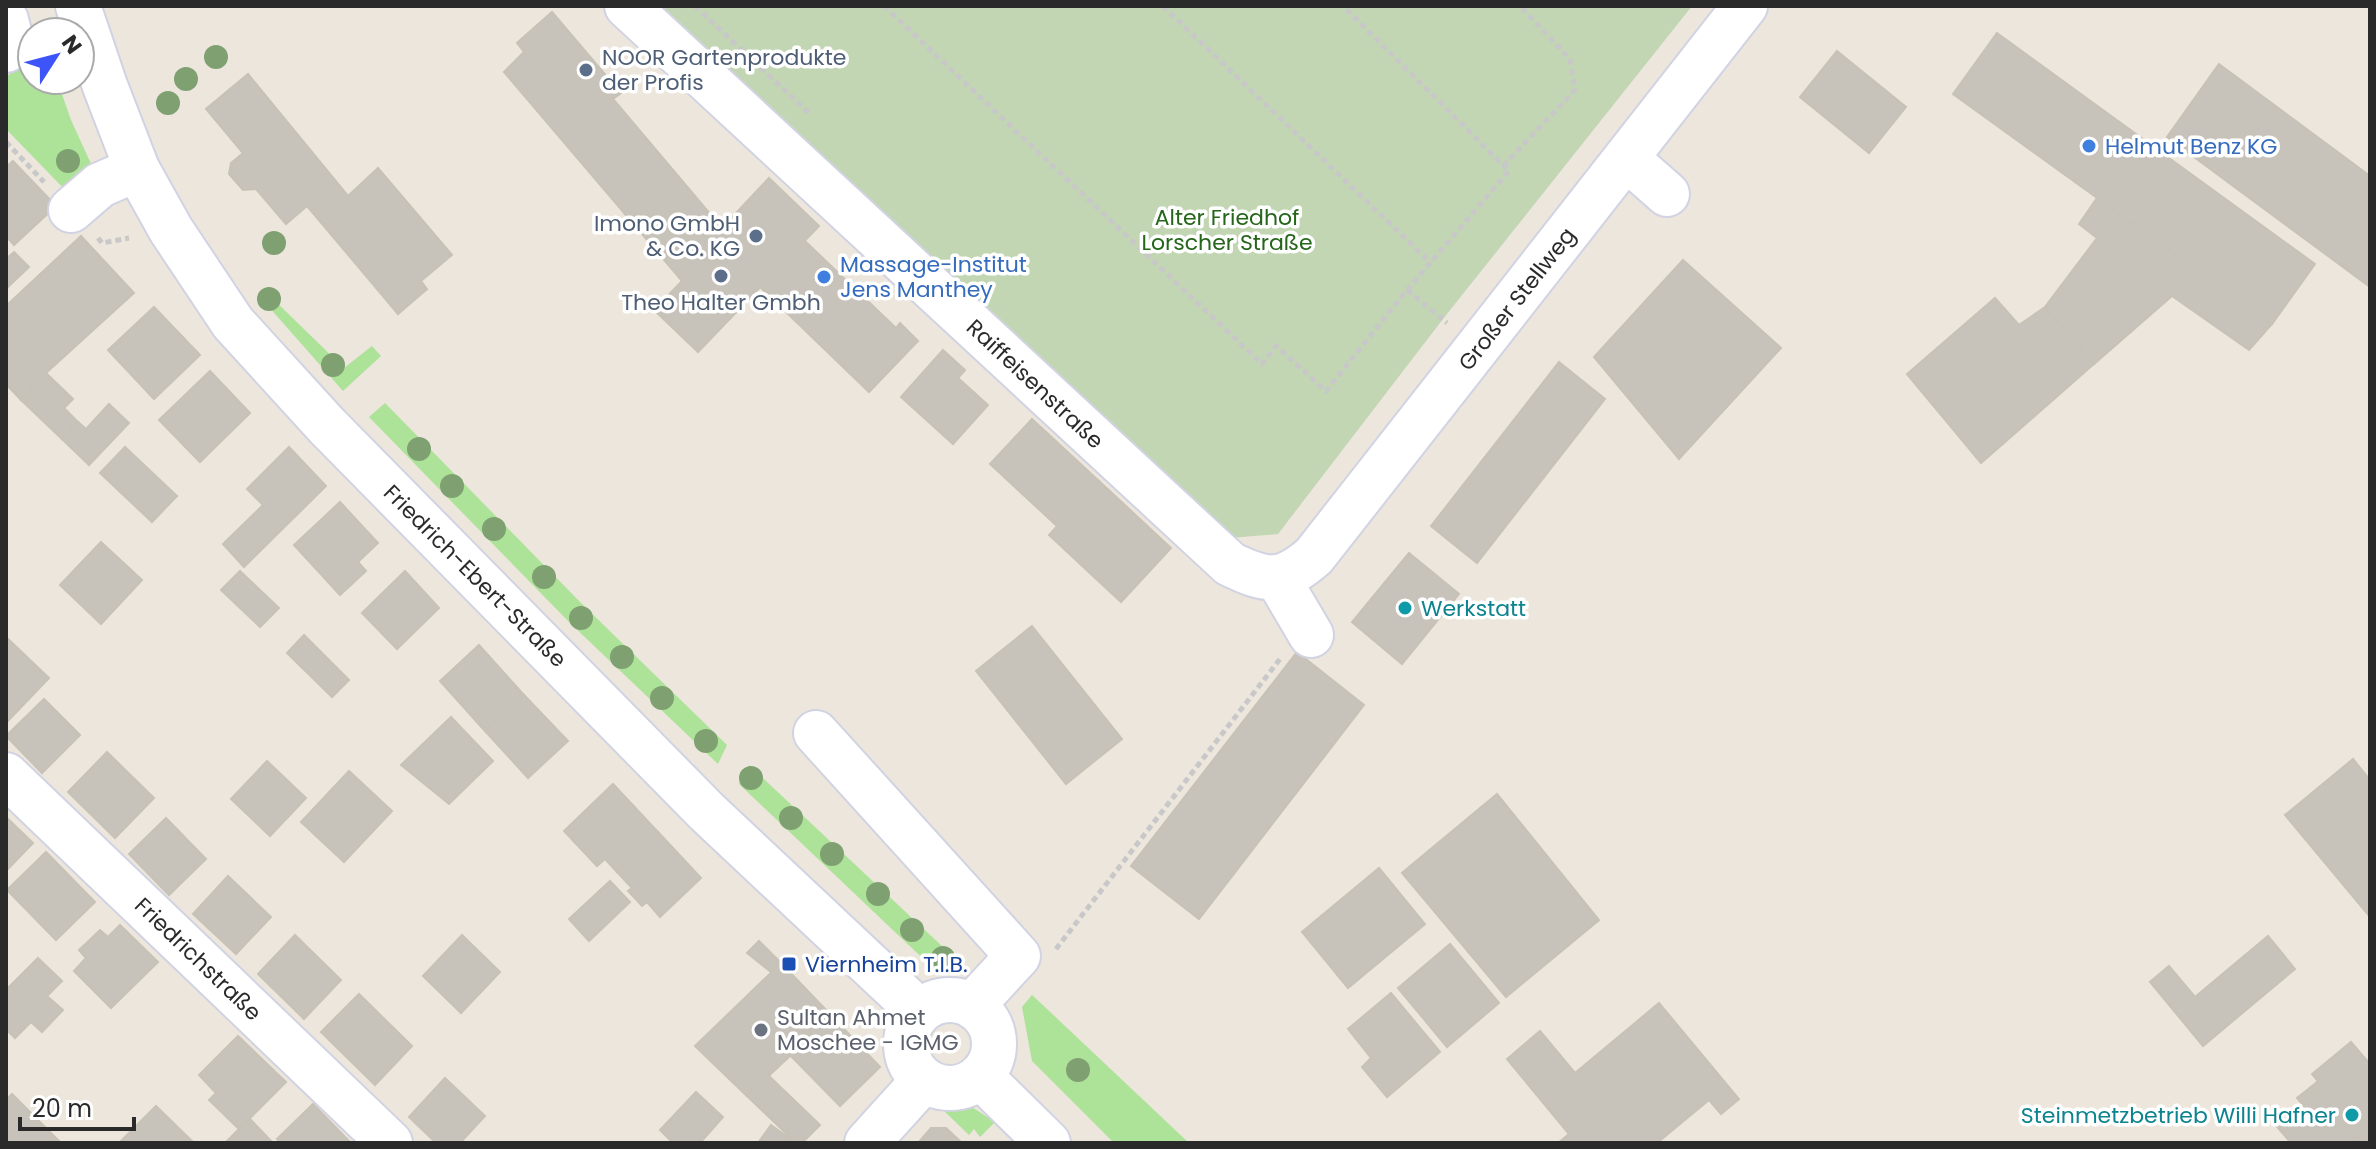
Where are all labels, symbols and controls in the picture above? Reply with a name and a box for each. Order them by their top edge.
north arrow [16,16,96,96]
text: N [54,29,89,60]
place label: NOOR Gartenprodukte der Profis [602,42,846,98]
marker: NOOR Gartenprodukte der Profis [577,61,595,79]
place label: Helmut Benz KG [2105,131,2277,162]
marker: Helmut Benz KG [2080,137,2098,155]
park label: Alter Friedhof Lorscher Straße [1141,202,1313,258]
place label: Imono GmbH & Co. KG [594,208,740,264]
street label: Großer Stellweg [1451,221,1583,377]
marker: Imono GmbH & Co. KG [747,227,765,245]
place label: Massage-Institut Jens Manthey [840,249,1027,305]
marker: Theo Halter Gmbh [712,267,730,285]
marker: Massage-Institut Jens Manthey [815,268,833,286]
place label: Theo Halter Gmbh [621,287,821,318]
street label: Raiffeisenstraße [959,312,1111,456]
street label: Friedrich-Ebert-Straße [377,478,573,674]
place label: Werkstatt [1421,593,1526,624]
marker: Werkstatt [1396,599,1414,617]
street label: Friedrichstraße [128,890,268,1028]
place label: Viernheim T.I.B. [805,949,968,980]
marker: Viernheim T.I.B. [780,955,798,973]
place label: Sultan Ahmet Moschee - IGMG [777,1002,959,1058]
marker: Sultan Ahmet Moschee - IGMG [752,1021,770,1039]
scale bar [20,1081,134,1131]
text: 20 m [32,1092,92,1125]
place label: Steinmetzbetrieb Willi Hafner [2021,1100,2336,1131]
marker: Steinmetzbetrieb Willi Hafner [2343,1106,2361,1124]

